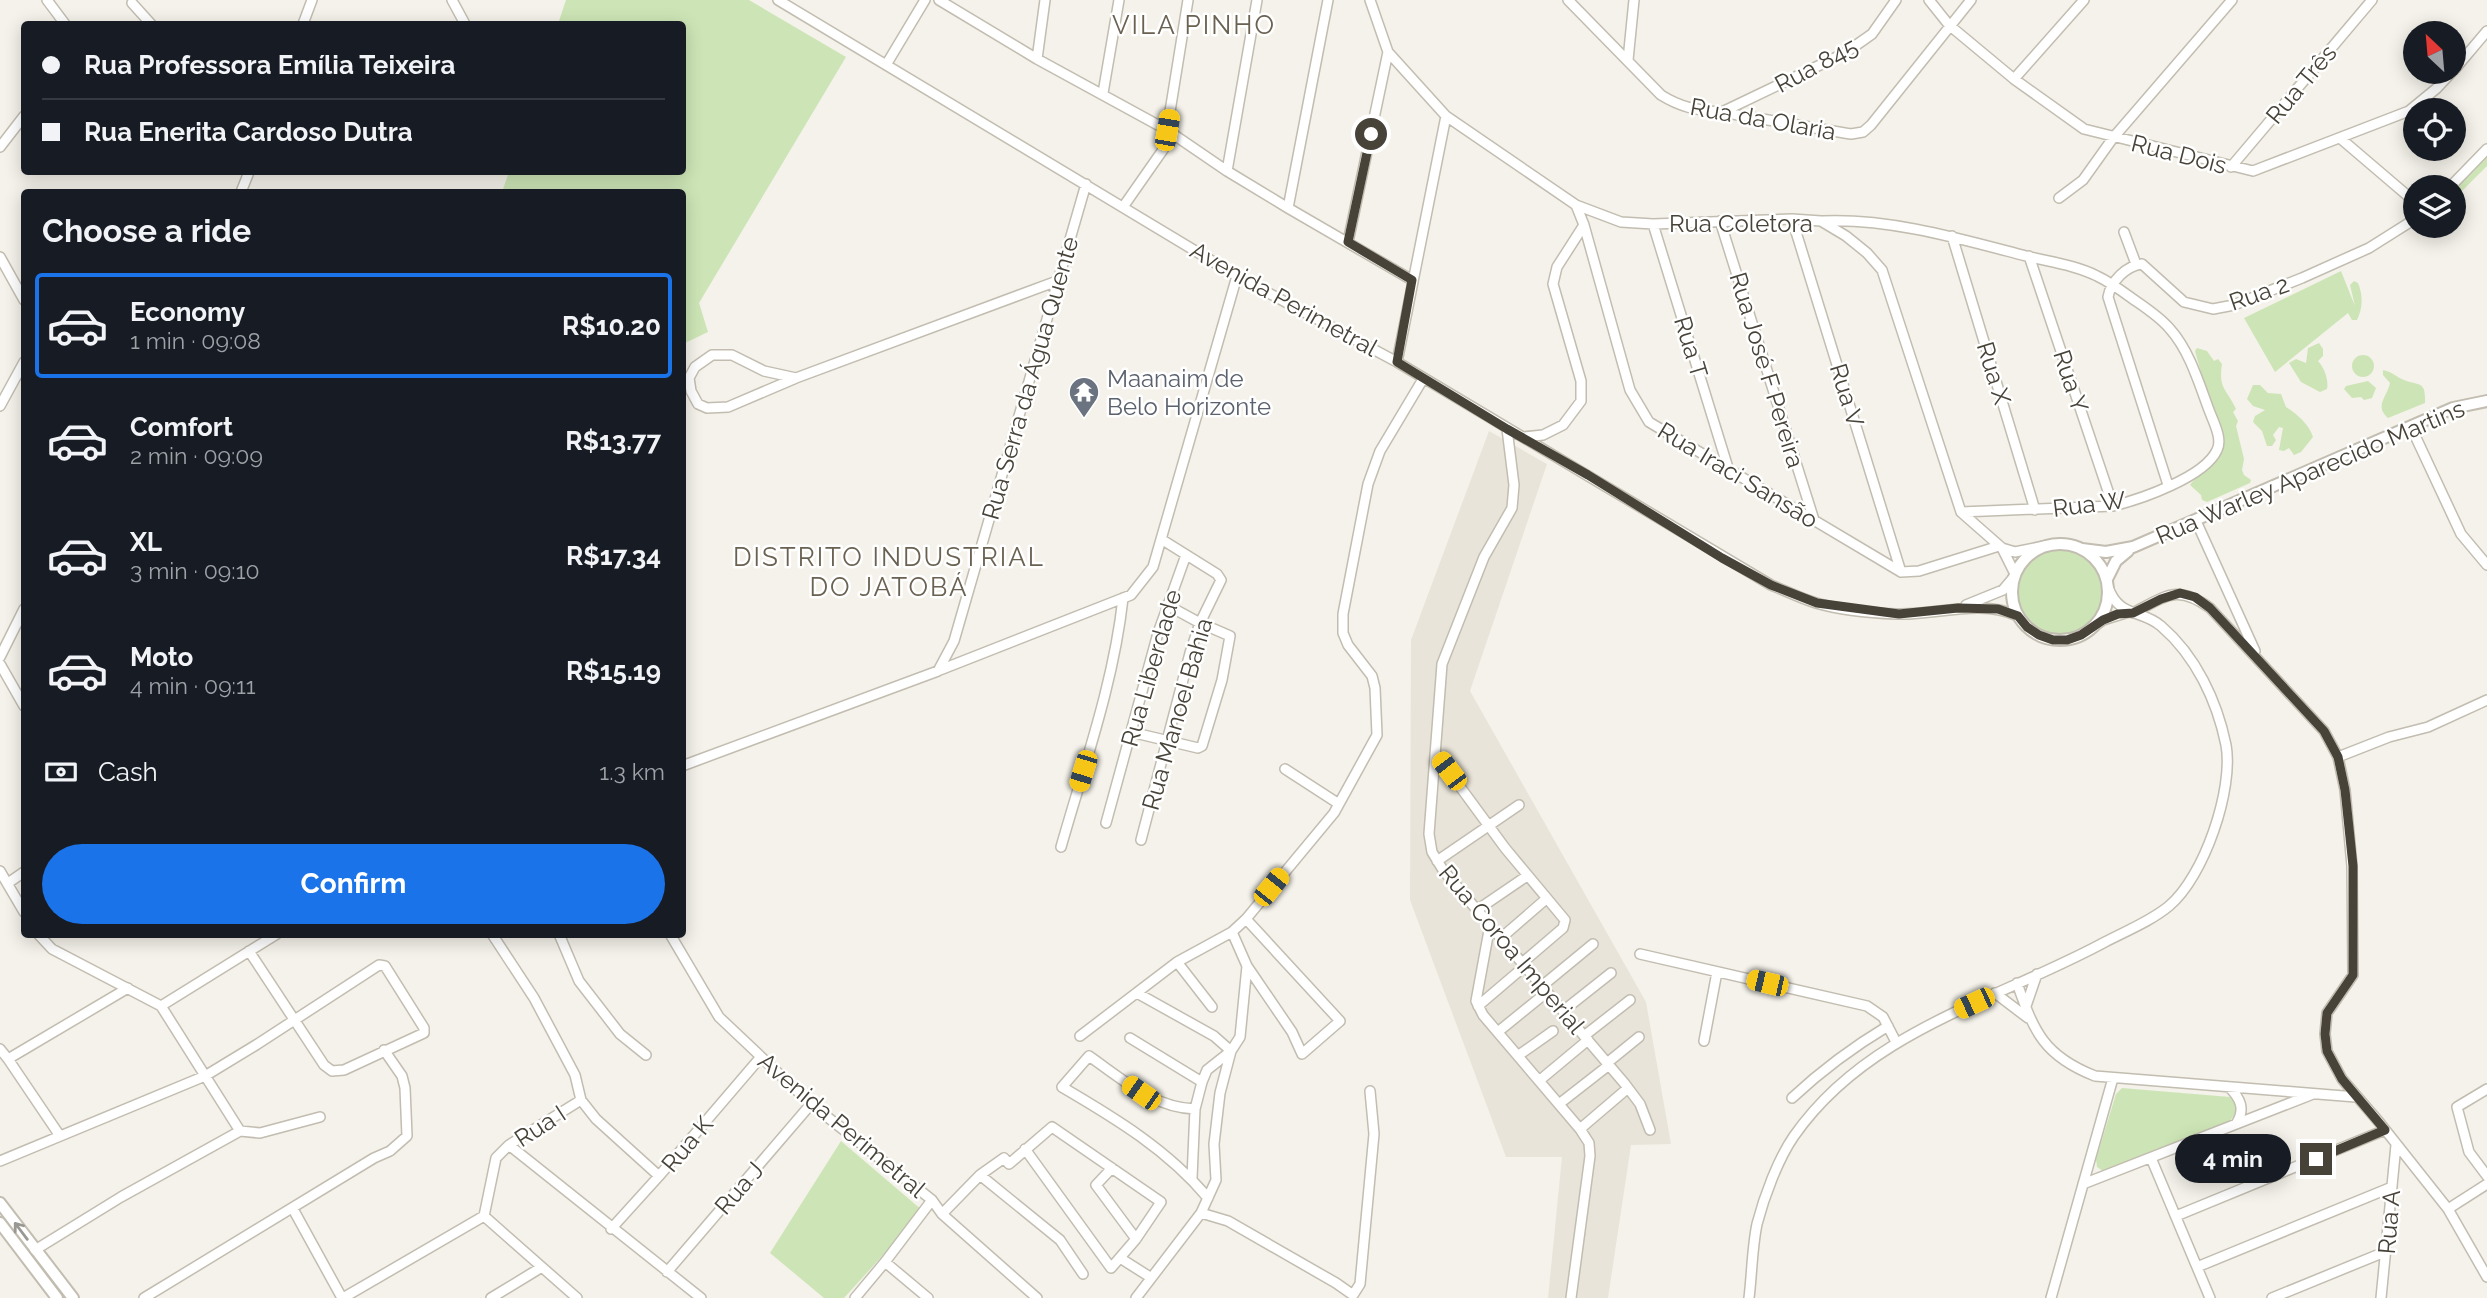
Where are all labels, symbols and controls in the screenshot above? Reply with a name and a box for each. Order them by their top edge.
district label: VILA PINHO [1112,10,1276,40]
north arrow [2403,21,2466,84]
map controls [2403,21,2466,238]
street label: Rua 845 [1770,31,1862,99]
street label: Rua Três [2260,39,2342,129]
text: Rua Professora Emília Teixeira [84,50,455,80]
street label: Rua da Olaria [1688,92,1838,146]
button: locate [2403,98,2466,161]
car [1154,107,1181,153]
text: Rua Enerita Cardoso Dutra [84,117,413,147]
route start [1355,118,1387,150]
street label: Rua Dois [2128,128,2230,180]
button: layers [2403,175,2466,238]
street label: Rua Coletora [1669,209,1813,238]
text: Choose a ride [42,212,251,249]
street label: Rua Serra da Água Quente [976,233,1084,523]
street label: Avenida Perimetral [1185,235,1383,363]
street label: Rua José F Pereira [1723,269,1811,471]
street label: Rua 2 [2225,269,2293,317]
icon: car [46,294,109,357]
text: Economy [130,297,245,327]
text: R$10.20 [562,311,661,341]
street label: Rua T [1668,313,1714,382]
text: 1 min · 09:08 [130,327,261,354]
street label: Rua X [1971,338,2017,409]
street label: Rua Y [2047,346,2095,416]
street label: Rua V [1824,360,1870,430]
place label: Maanaim de Belo Horizonte [1107,364,1271,421]
temple icon: Maanaim de Belo Horizonte [1067,375,1101,419]
street label: Rua Warley Aparecido Martins [2151,394,2469,550]
icon: car [46,409,109,472]
text: Comfort [130,412,233,442]
street label: Rua Iraci Sansão [1653,416,1823,534]
text: R$13.77 [565,426,661,456]
text: 2 min · 09:09 [130,442,263,469]
street label: Rua W [2051,485,2127,523]
icon: car [46,524,109,587]
text: XL [130,527,162,557]
text: R$17.34 [566,541,661,571]
district label: DISTRITO INDUSTRIAL DO JATOBÁ [733,542,1045,602]
text: 3 min · 09:10 [130,557,260,584]
street label: Rua Liberdade [1115,586,1187,750]
street label: Rua Manoel Bahia [1136,615,1218,813]
icon: car [46,639,109,702]
text: Moto [130,642,193,672]
text: R$15.19 [566,656,661,686]
text: 4 min · 09:11 [130,672,256,699]
car [1067,748,1100,794]
car [1428,748,1471,794]
icon: cash [42,753,80,791]
text: Cash [98,757,158,787]
text: 1.3 km [599,758,665,785]
button: Confirm [42,844,665,924]
street label: Rua Coroa Imperial [1433,859,1591,1040]
car [1250,864,1293,910]
car [1745,968,1790,998]
car [1951,985,1998,1021]
street label: Avenida Perimetral [752,1046,932,1204]
car [1118,1072,1165,1114]
street label: Rua I [509,1099,571,1153]
street label: Rua K [655,1110,719,1178]
callout: 4 min [2176,1134,2292,1184]
route end [2300,1143,2332,1175]
text: 4 min [2203,1145,2263,1172]
street label: Rua J [708,1156,770,1220]
street label: Rua A [2372,1189,2406,1255]
one-way arrow [14,1223,29,1241]

